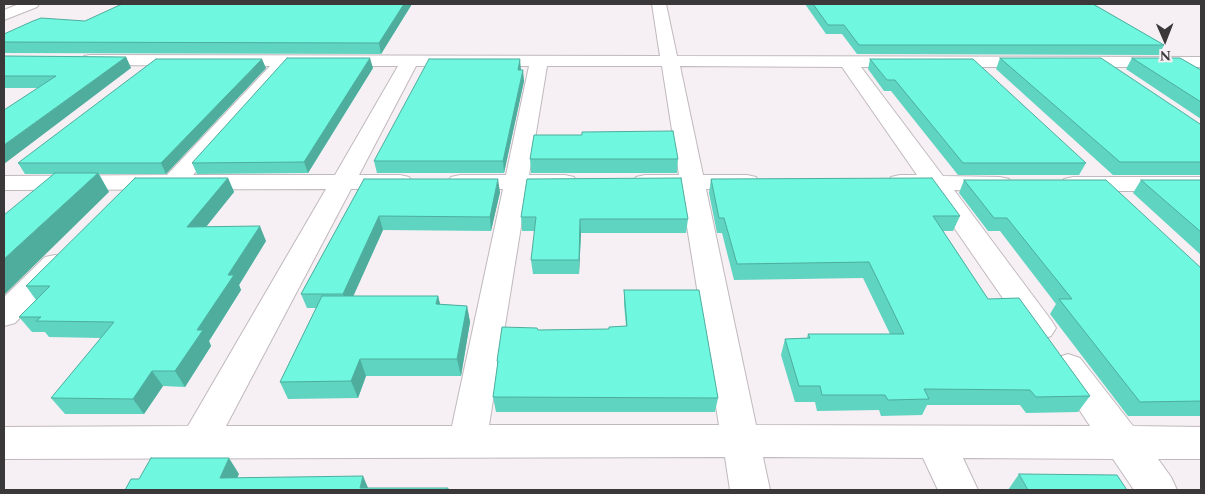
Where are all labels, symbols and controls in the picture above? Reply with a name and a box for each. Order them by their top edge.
north arrow [1140,15,1190,65]
text: N [1159,45,1171,66]

